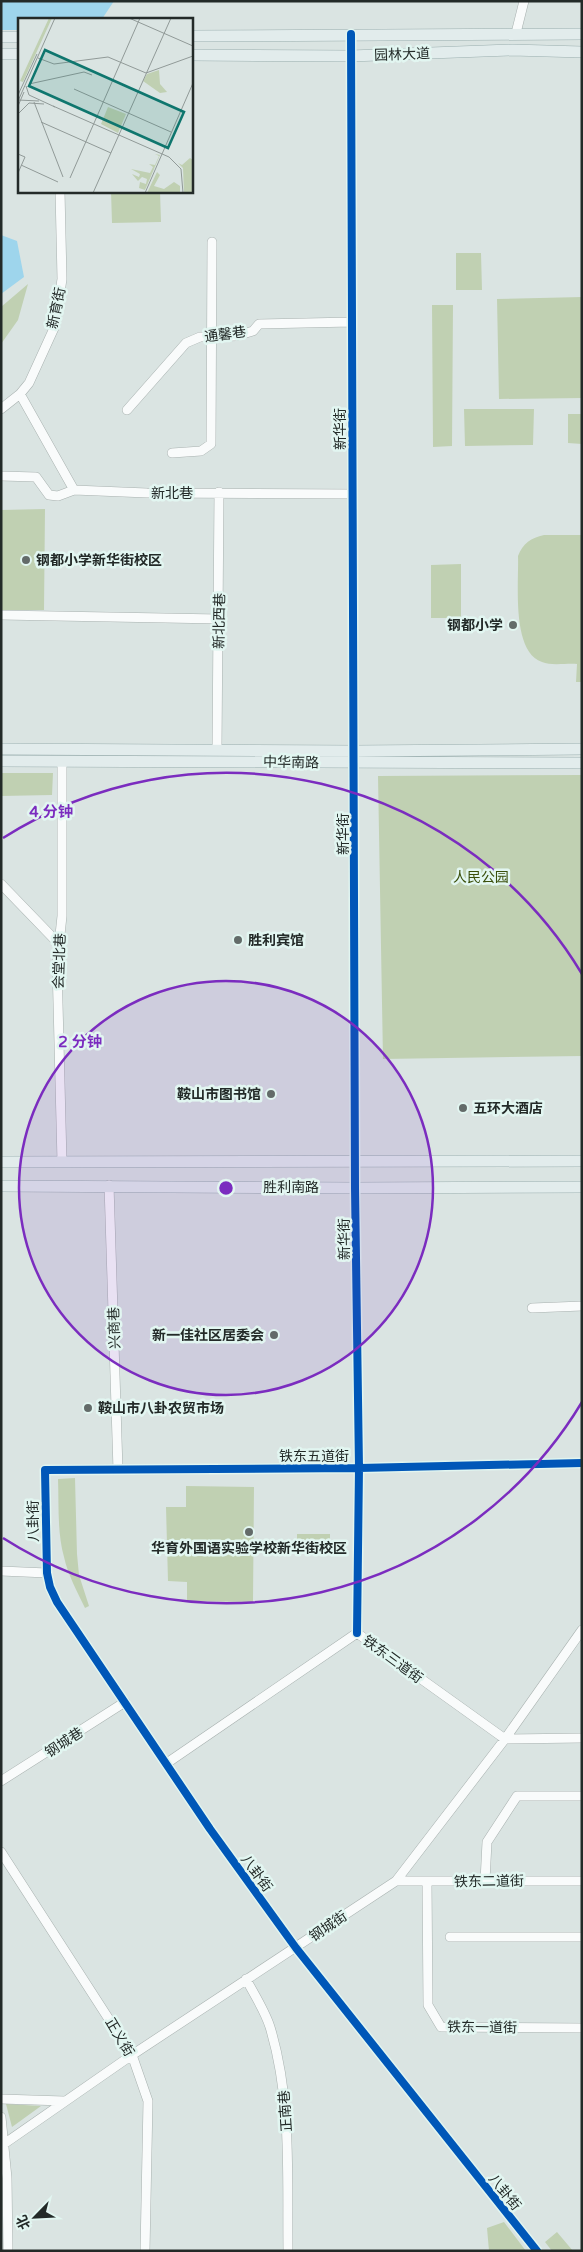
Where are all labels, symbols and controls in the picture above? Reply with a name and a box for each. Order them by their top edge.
inset map [18,18,192,192]
street label: 园林大道 [374,45,430,64]
street label: 新育街 [44,286,69,330]
street label: 通馨巷 [203,323,247,346]
street label: 新华街 [332,408,349,450]
street label: 新北巷 [151,485,193,502]
place label: 钢都小学新华街校区 [36,552,162,569]
marker: 钢都小学新华街校区 [20,554,32,566]
street label: 新北西巷 [211,593,228,649]
place label: 钢都小学 [447,617,503,634]
marker: 钢都小学 [507,619,519,631]
street label: 中华南路 [263,754,319,771]
text: 4 分钟 [29,803,73,821]
street label: 新华街 [335,813,352,855]
park label: 人民公园 [453,869,509,886]
place label: 胜利宾馆 [248,932,304,949]
street label: 会堂北巷 [50,933,69,989]
marker: 胜利宾馆 [232,934,244,946]
text: 2 分钟 [58,1033,102,1051]
place label: 鞍山市图书馆 [177,1086,261,1103]
marker: 鞍山市图书馆 [265,1088,277,1100]
place label: 五环大酒店 [473,1100,543,1117]
marker: 五环大酒店 [457,1102,469,1114]
centre of rings [217,1179,235,1197]
street label: 胜利南路 [263,1179,319,1196]
street label: 新华街 [336,1218,353,1260]
street label: 兴商巷 [105,1307,124,1349]
place label: 新一佳社区居委会 [152,1327,264,1344]
marker: 新一佳社区居委会 [268,1329,280,1341]
place label: 鞍山市八卦农贸市场 [98,1400,224,1417]
marker: 鞍山市八卦农贸市场 [82,1402,94,1414]
street label: 铁东五道街 [279,1448,349,1465]
street label: 八卦街 [25,1500,42,1542]
marker: 华育外国语实验学校新华街校区 [243,1526,255,1538]
place label: 华育外国语实验学校新华街校区 [151,1540,347,1557]
street label: 铁东三道街 [359,1632,426,1687]
street label: 钢城巷 [42,1724,87,1761]
street label: 八卦街 [237,1851,276,1895]
street label: 铁东二道街 [454,1872,524,1891]
street label: 钢城街 [306,1908,350,1945]
street label: 正义街 [101,2015,138,2060]
street label: 铁东一道街 [447,2018,517,2037]
street label: 正南巷 [276,2089,295,2133]
street label: 八卦街 [485,2171,524,2214]
north arrow [10,2192,60,2242]
text: 北 [13,2212,34,2232]

